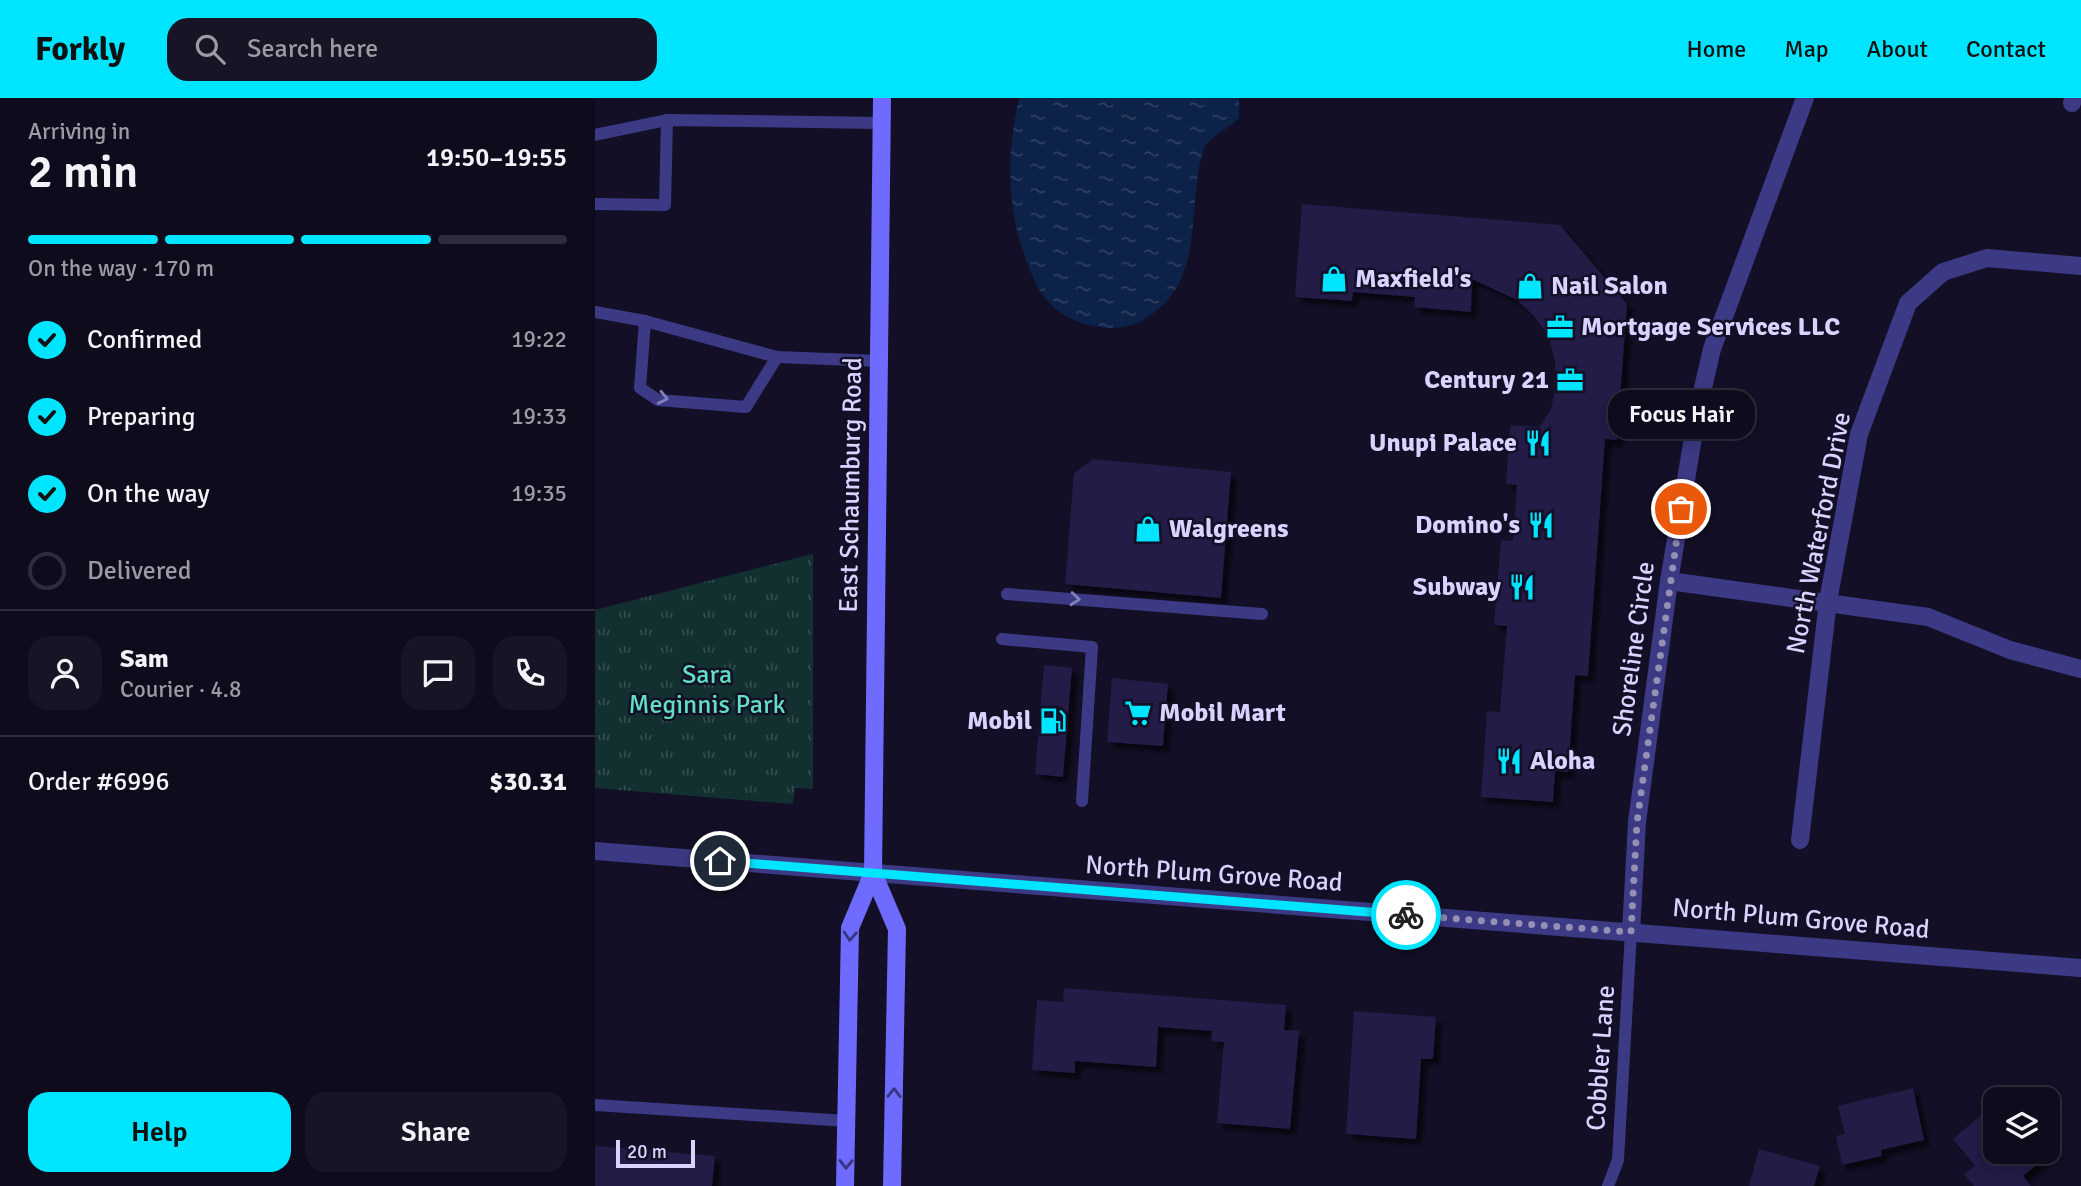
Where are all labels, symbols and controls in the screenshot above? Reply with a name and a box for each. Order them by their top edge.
search box [167,18,657,81]
text: Forkly [35,29,125,70]
icon: search [191,30,229,68]
text: Search here [247,33,378,65]
text: Home [1686,34,1746,64]
text: Map [1784,34,1829,64]
text: About [1867,34,1928,64]
text: Contact [1966,34,2046,64]
text: Arriving in [28,117,130,146]
text: 19:50–19:55 [426,142,567,174]
text: 2 min [28,144,138,200]
text: On the way · 170 m [28,254,214,283]
place label: Maxfield's [1355,263,1471,295]
shop icon: Maxfield's [1319,264,1349,294]
place label: Nail Salon [1551,270,1668,302]
shop icon: Nail Salon [1515,271,1545,301]
place label: Mortgage Services LLC [1581,311,1840,343]
office icon: Mortgage Services LLC [1545,312,1575,342]
icon: check [28,321,66,359]
text: Confirmed [87,324,202,356]
text: 19:22 [511,325,567,354]
street label: East Schaumburg Road [833,357,869,613]
place label: Century 21 [1424,364,1549,396]
office icon: Century 21 [1555,365,1585,395]
one-way arrow [656,390,668,405]
callout: Focus Hair [1607,390,1755,439]
icon: check [28,398,66,436]
text: Focus Hair [1629,400,1734,429]
text: Preparing [87,401,195,433]
text: 19:33 [511,402,567,431]
street label: North Waterford Drive [1780,409,1858,657]
place label: Unupi Palace [1369,427,1517,459]
restaurant icon: Unupi Palace [1523,428,1553,458]
icon: check [28,475,66,513]
text: On the way [87,478,210,510]
text: 19:35 [511,479,567,508]
pin [1651,479,1711,539]
icon: bag [1662,490,1700,528]
place label: Domino's [1415,509,1520,541]
restaurant icon: Domino's [1526,510,1556,540]
place label: Walgreens [1169,513,1288,545]
shop icon: Walgreens [1133,514,1163,544]
text: Delivered [87,555,192,587]
street label: Shoreline Circle [1606,560,1662,738]
place label: Subway [1413,571,1501,603]
restaurant icon: Subway [1507,572,1537,602]
one-way arrow [1070,591,1081,606]
button: person [28,636,102,710]
button: chat [401,636,475,710]
button: phone [493,636,567,710]
text: Sam [120,643,169,675]
park label: Sara Meginnis Park [628,659,786,721]
text: Courier · 4.8 [120,675,241,704]
place label: Mobil Mart [1159,697,1286,729]
supermarket icon: Mobil Mart [1123,698,1153,728]
place label: Mobil [967,705,1032,737]
fuel station icon: Mobil [1038,706,1068,736]
place label: Aloha [1530,745,1595,777]
restaurant icon: Aloha [1494,746,1524,776]
text: Order #6996 [28,766,169,798]
text: $30.31 [489,766,567,798]
pin [690,831,750,891]
icon: home [701,842,739,880]
street label: North Plum Grove Road [1084,849,1344,899]
courier [1371,880,1441,950]
street label: North Plum Grove Road [1671,892,1931,946]
icon: bike [1387,896,1425,934]
one-way arrow [843,931,858,942]
street label: Cobbler Lane [1580,984,1622,1132]
map controls [1983,1087,2060,1164]
button: layers [1983,1087,2060,1164]
one-way arrow [886,1088,901,1099]
button: Help [28,1092,291,1172]
button: Share [305,1092,567,1172]
scale bar [616,1137,695,1169]
text: 20 m [627,1140,667,1164]
one-way arrow [838,1159,853,1170]

